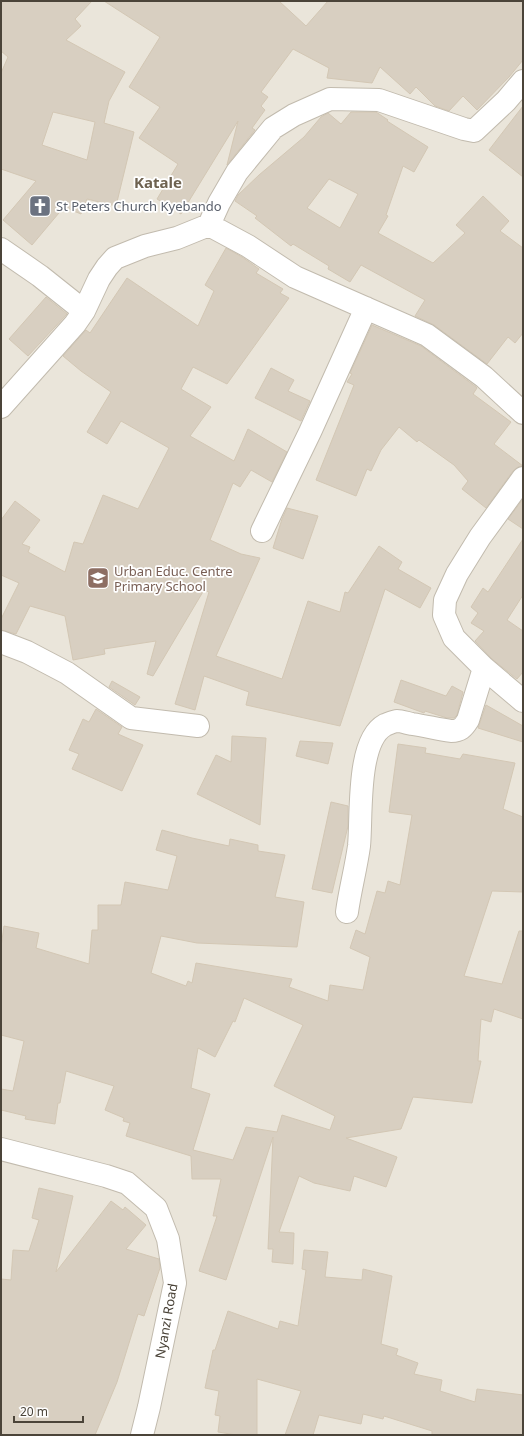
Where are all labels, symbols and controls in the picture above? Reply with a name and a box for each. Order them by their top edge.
district label: Katale [134,172,182,192]
church icon: St Peters Church Kyebando [27,193,53,219]
place label: St Peters Church Kyebando [56,197,222,215]
place label: Urban Educ. Centre Primary School [114,562,233,595]
school or university icon: Urban Educ. Centre Primary School [85,565,111,591]
street label: Nyanzi Road [151,1282,181,1360]
scale bar [14,1398,83,1424]
text: 20 m [20,1403,48,1420]

